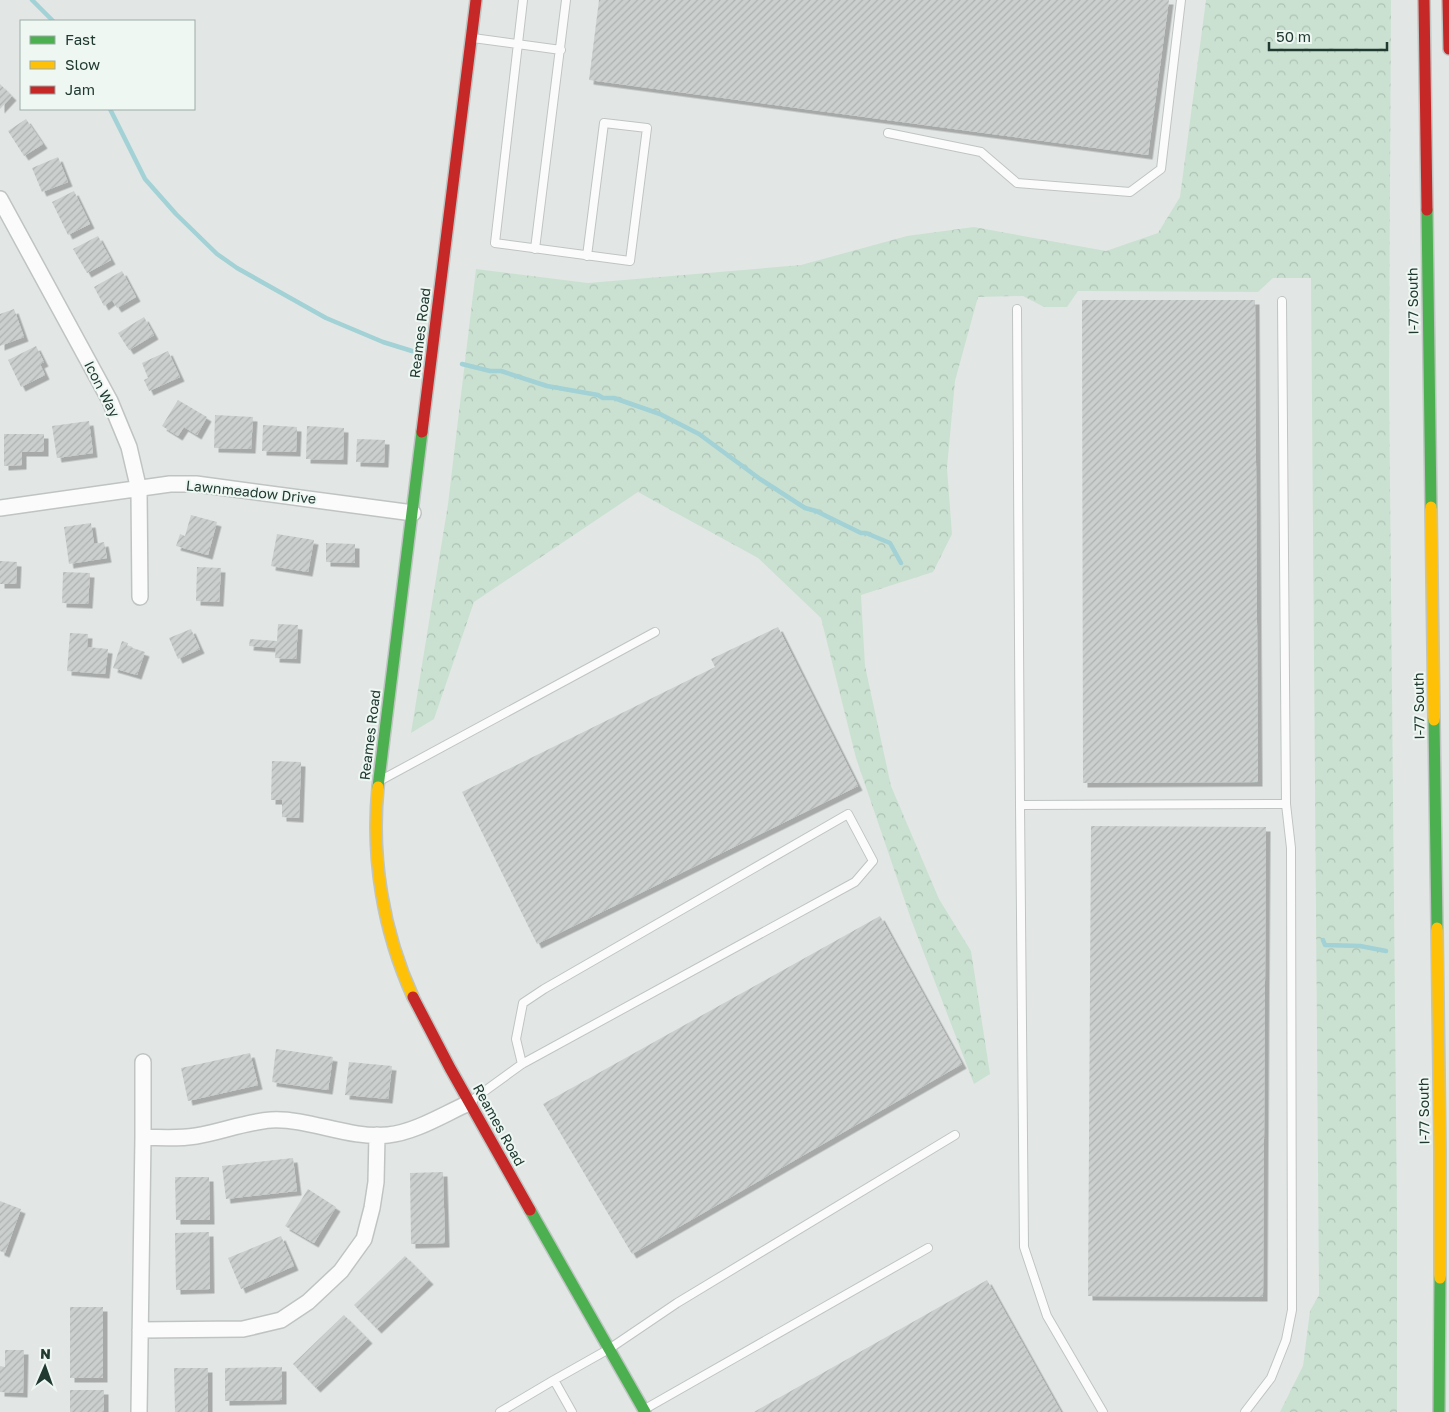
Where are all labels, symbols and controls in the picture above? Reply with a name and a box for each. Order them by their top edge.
legend [20,20,195,110]
scale bar [1269,20,1386,52]
text: 50 m [1276,27,1311,45]
text: Fast [65,30,96,48]
text: Slow [65,55,100,73]
text: Jam [65,80,95,98]
street label: I-77 South [1403,267,1422,335]
street label: Reames Road [406,287,433,379]
street label: Icon Way [81,358,124,420]
street label: Lawnmeadow Drive [185,476,317,507]
street label: I-77 South [1409,672,1428,740]
street label: Reames Road [356,689,383,781]
street label: I-77 South [1414,1077,1433,1145]
street label: Reames Road [470,1081,529,1169]
north arrow [20,1342,70,1392]
text: N [40,1345,51,1362]

